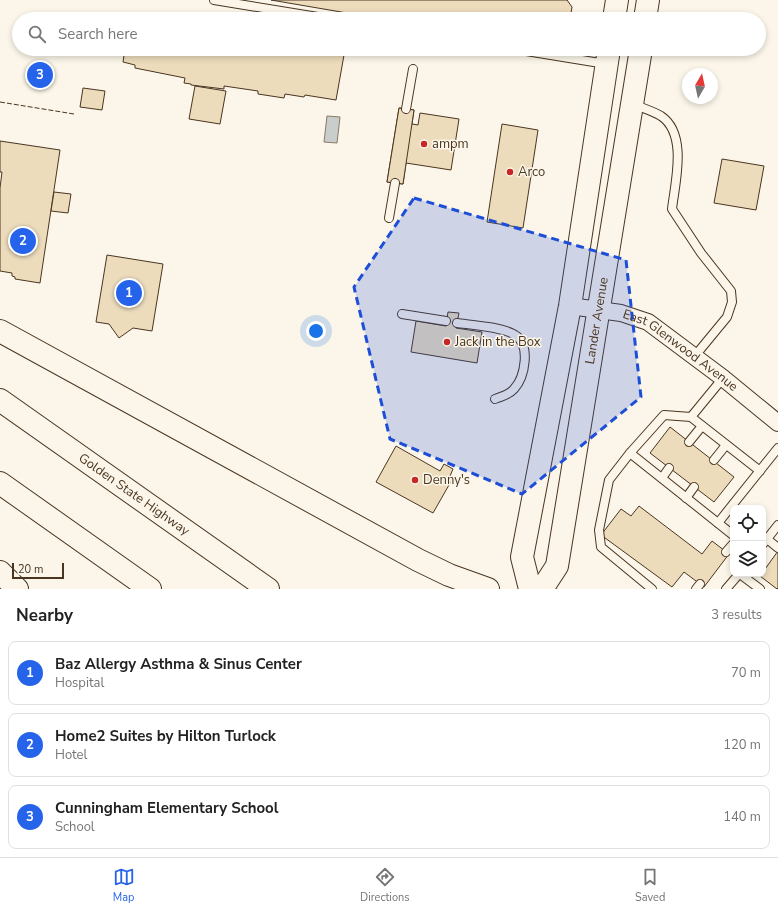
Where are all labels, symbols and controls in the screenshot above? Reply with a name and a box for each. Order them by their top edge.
search box [12,12,766,56]
icon: search [26,23,48,45]
text: Search here [58,24,138,44]
pin: 3 [27,60,53,90]
north arrow [682,68,718,104]
place label: ampm [432,135,469,153]
marker: ampm [419,139,429,149]
place label: Arco [518,163,545,181]
marker: Arco [505,167,515,177]
pin: 2 [10,226,36,256]
street label: Lander Avenue [581,276,613,366]
pin: 1 [116,278,142,308]
street label: East Glenwood Avenue [620,305,742,396]
your location [306,321,326,341]
place label: Jack in the Box [454,333,541,351]
marker: Jack in the Box [442,337,452,347]
street label: Golden State Highway [75,449,193,540]
place label: Denny's [423,471,470,489]
marker: Denny's [410,475,420,485]
map controls [730,505,766,577]
button: locate [730,505,766,541]
button: layers [730,541,766,577]
scale bar [12,561,64,580]
text: 20 m [18,562,43,577]
text: Nearby [16,604,73,627]
text: 3 results [711,606,762,624]
text: Baz Allergy Asthma & Sinus Center [55,654,302,674]
text: 1 [26,664,34,682]
text: 70 m [731,664,761,682]
text: Hospital [55,674,104,692]
text: Home2 Suites by Hilton Turlock [55,726,276,746]
text: 2 [26,736,34,754]
text: 120 m [723,736,761,754]
text: Hotel [55,746,87,764]
text: Cunningham Elementary School [55,798,279,818]
text: 3 [26,808,34,826]
text: 140 m [723,808,761,826]
text: School [55,818,95,836]
tab: Map [113,866,135,905]
tab: Directions [360,866,410,905]
tab: Saved [635,866,665,905]

